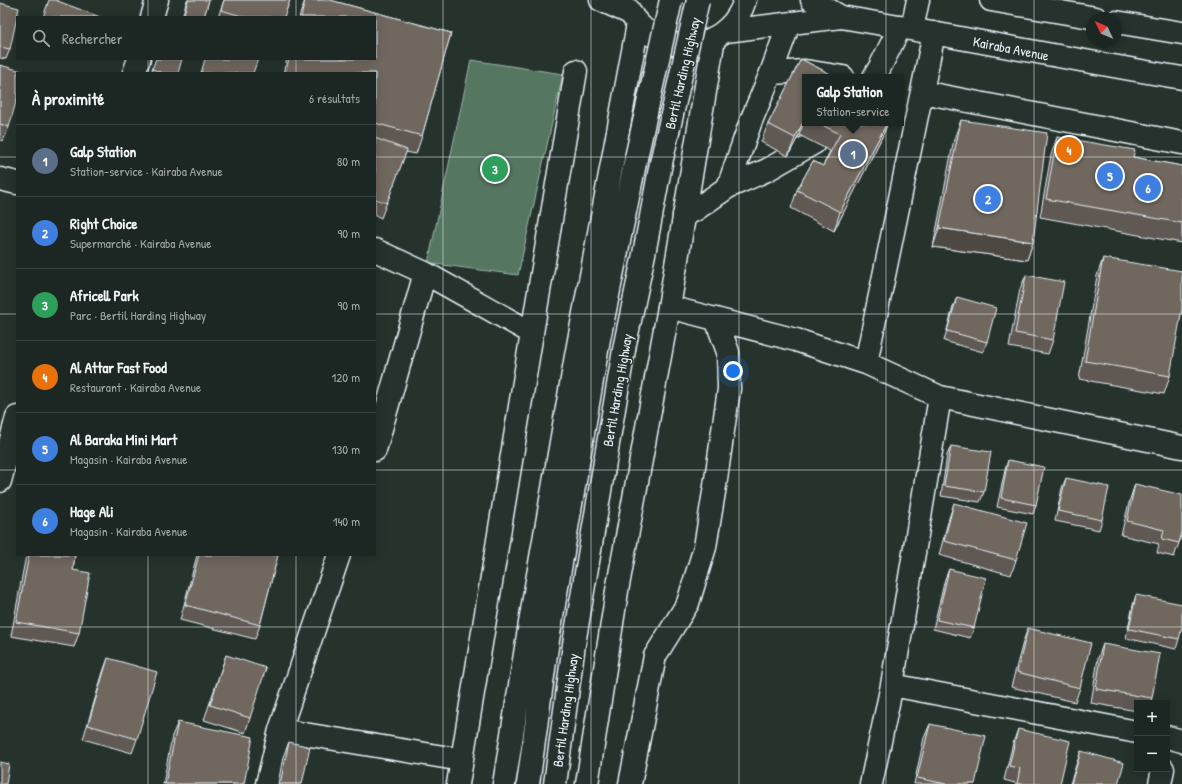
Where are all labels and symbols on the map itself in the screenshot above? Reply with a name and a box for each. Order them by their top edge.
north arrow [1086,12,1122,48]
street label: Bertil Harding Highway [660,15,705,131]
street label: Kairaba Avenue [971,31,1051,65]
pin: 4 [1056,135,1082,165]
pin: 1 [840,139,866,169]
pin: 3 [482,154,508,184]
pin: 5 [1097,161,1123,191]
pin: 6 [1135,173,1161,203]
pin: 2 [975,184,1001,214]
street label: Bertil Harding Highway [598,332,637,448]
your location [723,361,743,381]
street label: Bertil Harding Highway [548,652,583,768]

